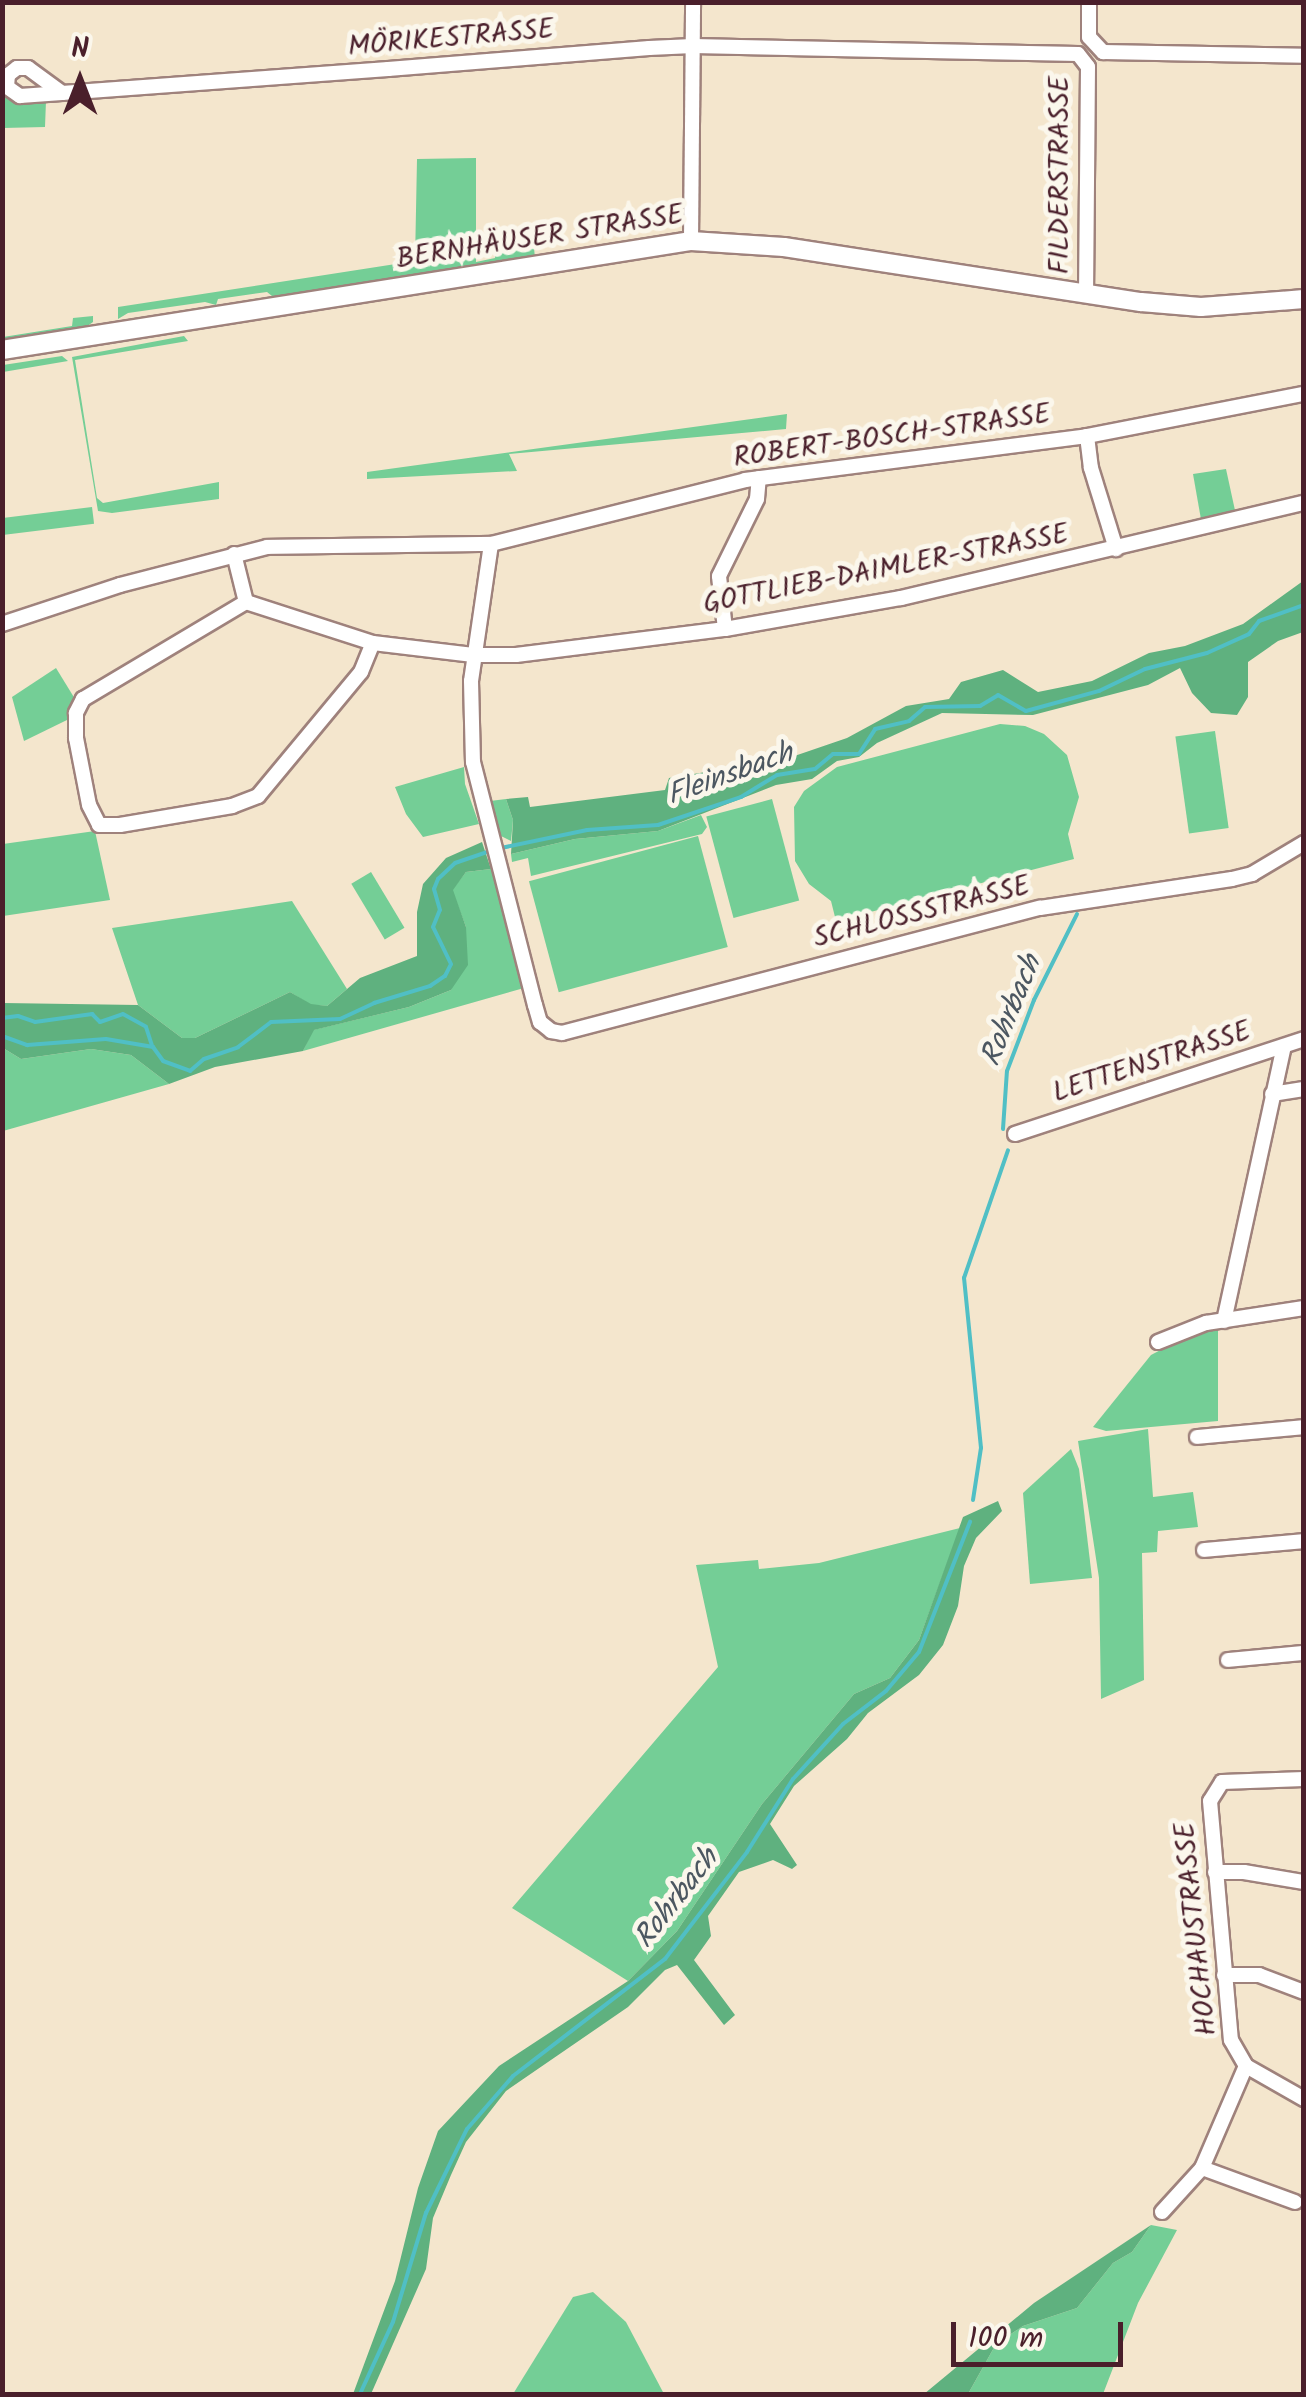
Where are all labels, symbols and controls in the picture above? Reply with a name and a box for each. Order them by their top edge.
street label: MÖRIKESTRASSE [347,13,555,65]
text: N [71,27,89,72]
north arrow [30,30,130,130]
street label: FILDERSTRASSE [1044,76,1078,274]
street label: BERNHÄUSER STRASSE [394,199,686,277]
street label: ROBERT-BOSCH-STRASSE [731,398,1053,476]
street label: GOTTLIEB-DAIMLER-STRASSE [701,518,1071,622]
water label: Fleinsbach [662,736,798,814]
street label: SCHLOSSSTRASSE [810,870,1034,956]
water label: Rohrbach [974,950,1050,1072]
street label: LETTENSTRASSE [1049,1015,1255,1111]
street label: HOCHAUSTRASSE [1169,1821,1225,2037]
water label: Rohrbach [627,1842,727,1956]
scale bar [956,2302,1128,2364]
text: 100 m [968,2315,1043,2363]

